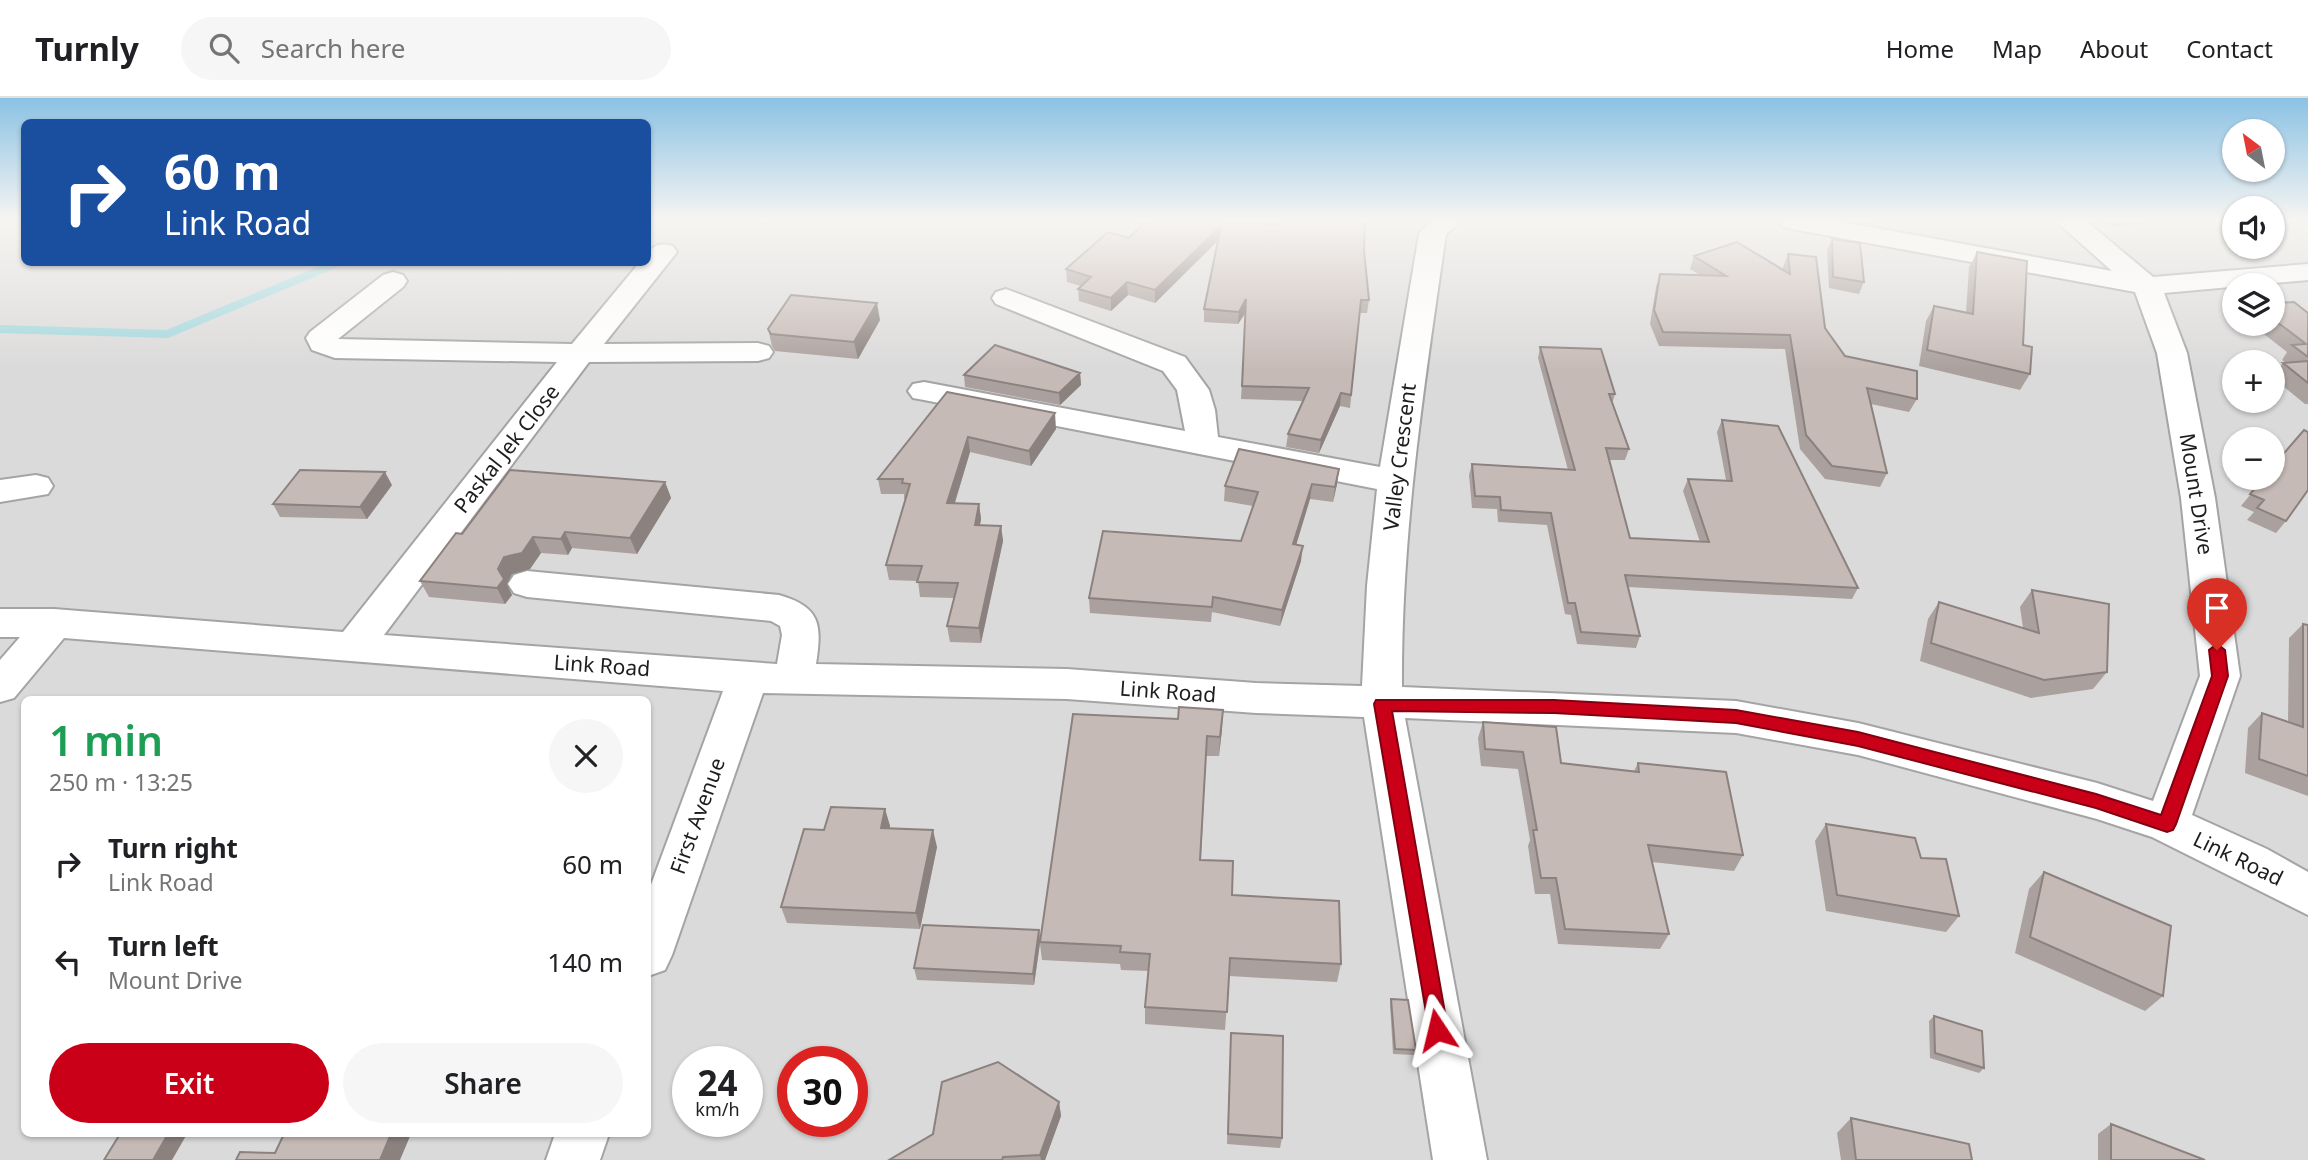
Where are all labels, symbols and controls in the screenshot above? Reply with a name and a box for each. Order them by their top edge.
search box [181,17,671,80]
text: Turnly [35,26,139,71]
icon: search [205,29,243,67]
text: Search here [261,30,405,66]
text: Home [1886,32,1954,65]
text: Map [1992,32,2042,65]
text: About [2080,32,2148,65]
text: Contact [2186,32,2273,65]
north arrow [2222,119,2286,182]
map controls [2222,119,2285,490]
text: 60 m [164,138,281,204]
icon: right [49,147,140,238]
button: sound [2222,196,2285,259]
text: Link Road [164,201,311,244]
button: layers [2222,273,2285,336]
button: + [2222,350,2285,413]
street label: Paskal Jek Close [447,378,565,518]
street label: Valley Crescent [1376,381,1422,532]
button: − [2222,427,2285,490]
street label: Mount Drive [2174,431,2220,557]
pin [2187,578,2247,650]
icon: arrive [2198,589,2236,627]
street label: Link Road [553,648,651,682]
street label: Link Road [1119,674,1217,708]
text: 1 min [49,711,163,768]
button: close [549,719,623,793]
street label: First Avenue [663,754,731,878]
text: 250 m · 13:25 [49,766,193,798]
street label: Link Road [2189,824,2288,892]
text: Turn right [108,830,238,866]
icon: right [49,845,87,883]
text: 60 m [562,846,623,882]
text: Link Road [108,866,214,898]
text: Turn left [108,928,219,964]
icon: left [49,943,87,981]
text: 140 m [547,944,623,980]
text: Mount Drive [108,964,242,996]
position arrow [1400,993,1474,1067]
button: Exit [49,1043,329,1123]
button: Share [343,1043,623,1123]
speed limit sign: 30 [777,1046,868,1137]
text: 24 [697,1059,738,1106]
text: km/h [695,1097,740,1121]

